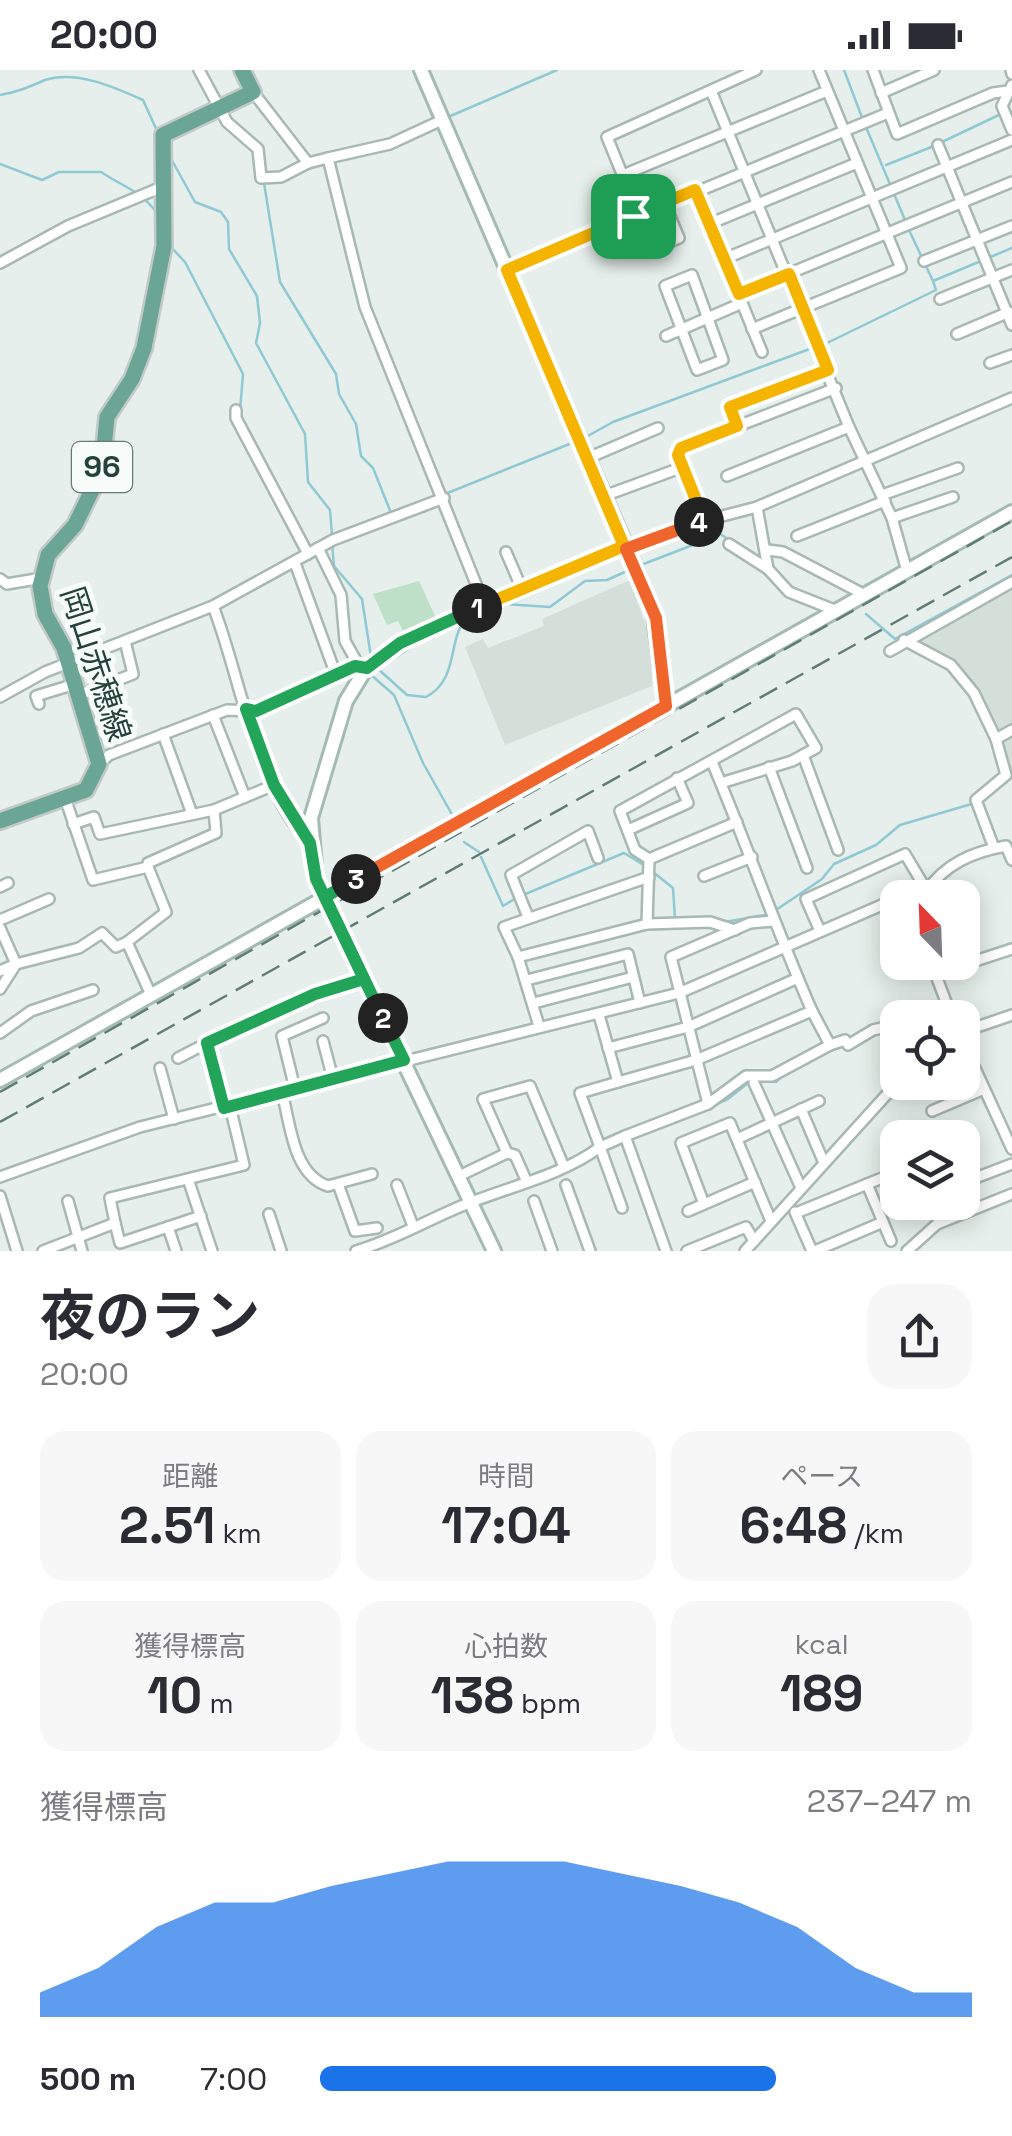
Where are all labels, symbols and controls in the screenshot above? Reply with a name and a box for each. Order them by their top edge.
text: 20:00 [50,11,158,59]
pin [591,174,676,259]
icon: arrive [606,189,661,244]
road number: 96 [72,442,132,492]
pin: 4 [674,497,724,547]
text: 4 [690,504,708,540]
street label: 岡山赤穂線 [52,582,140,746]
pin: 1 [452,583,502,633]
text: 1 [471,590,483,626]
pin: 3 [331,854,381,904]
text: 3 [347,861,365,897]
north arrow [880,880,980,980]
map controls [880,880,980,1220]
pin: 2 [358,993,408,1043]
text: 2 [375,1000,391,1036]
button: locate [880,1000,980,1100]
button: layers [880,1120,980,1220]
text: 夜のラン [40,1281,260,1351]
button: share [867,1284,972,1389]
text: 20:00 [40,1354,129,1394]
text: 距離 [162,1458,218,1494]
text: 時間 [478,1458,534,1494]
text: ペース [780,1458,863,1494]
text: 2.51 [119,1494,215,1558]
text: 17:04 [441,1494,571,1558]
text: 6:48 [740,1494,847,1558]
text: km [215,1515,262,1551]
text: /km [847,1515,904,1551]
text: kcal [795,1626,849,1662]
text: 獲得標高 [134,1628,246,1664]
text: 心拍数 [464,1628,548,1664]
text: 189 [780,1662,863,1726]
text: 10 [147,1664,202,1728]
text: 138 [431,1664,514,1728]
text: m [202,1685,233,1721]
text: bpm [514,1685,581,1721]
text: 237–247 m [807,1781,972,1821]
text: 獲得標高 [40,1787,168,1827]
text: 500 m [40,2059,136,2099]
text: 7:00 [200,2059,267,2099]

